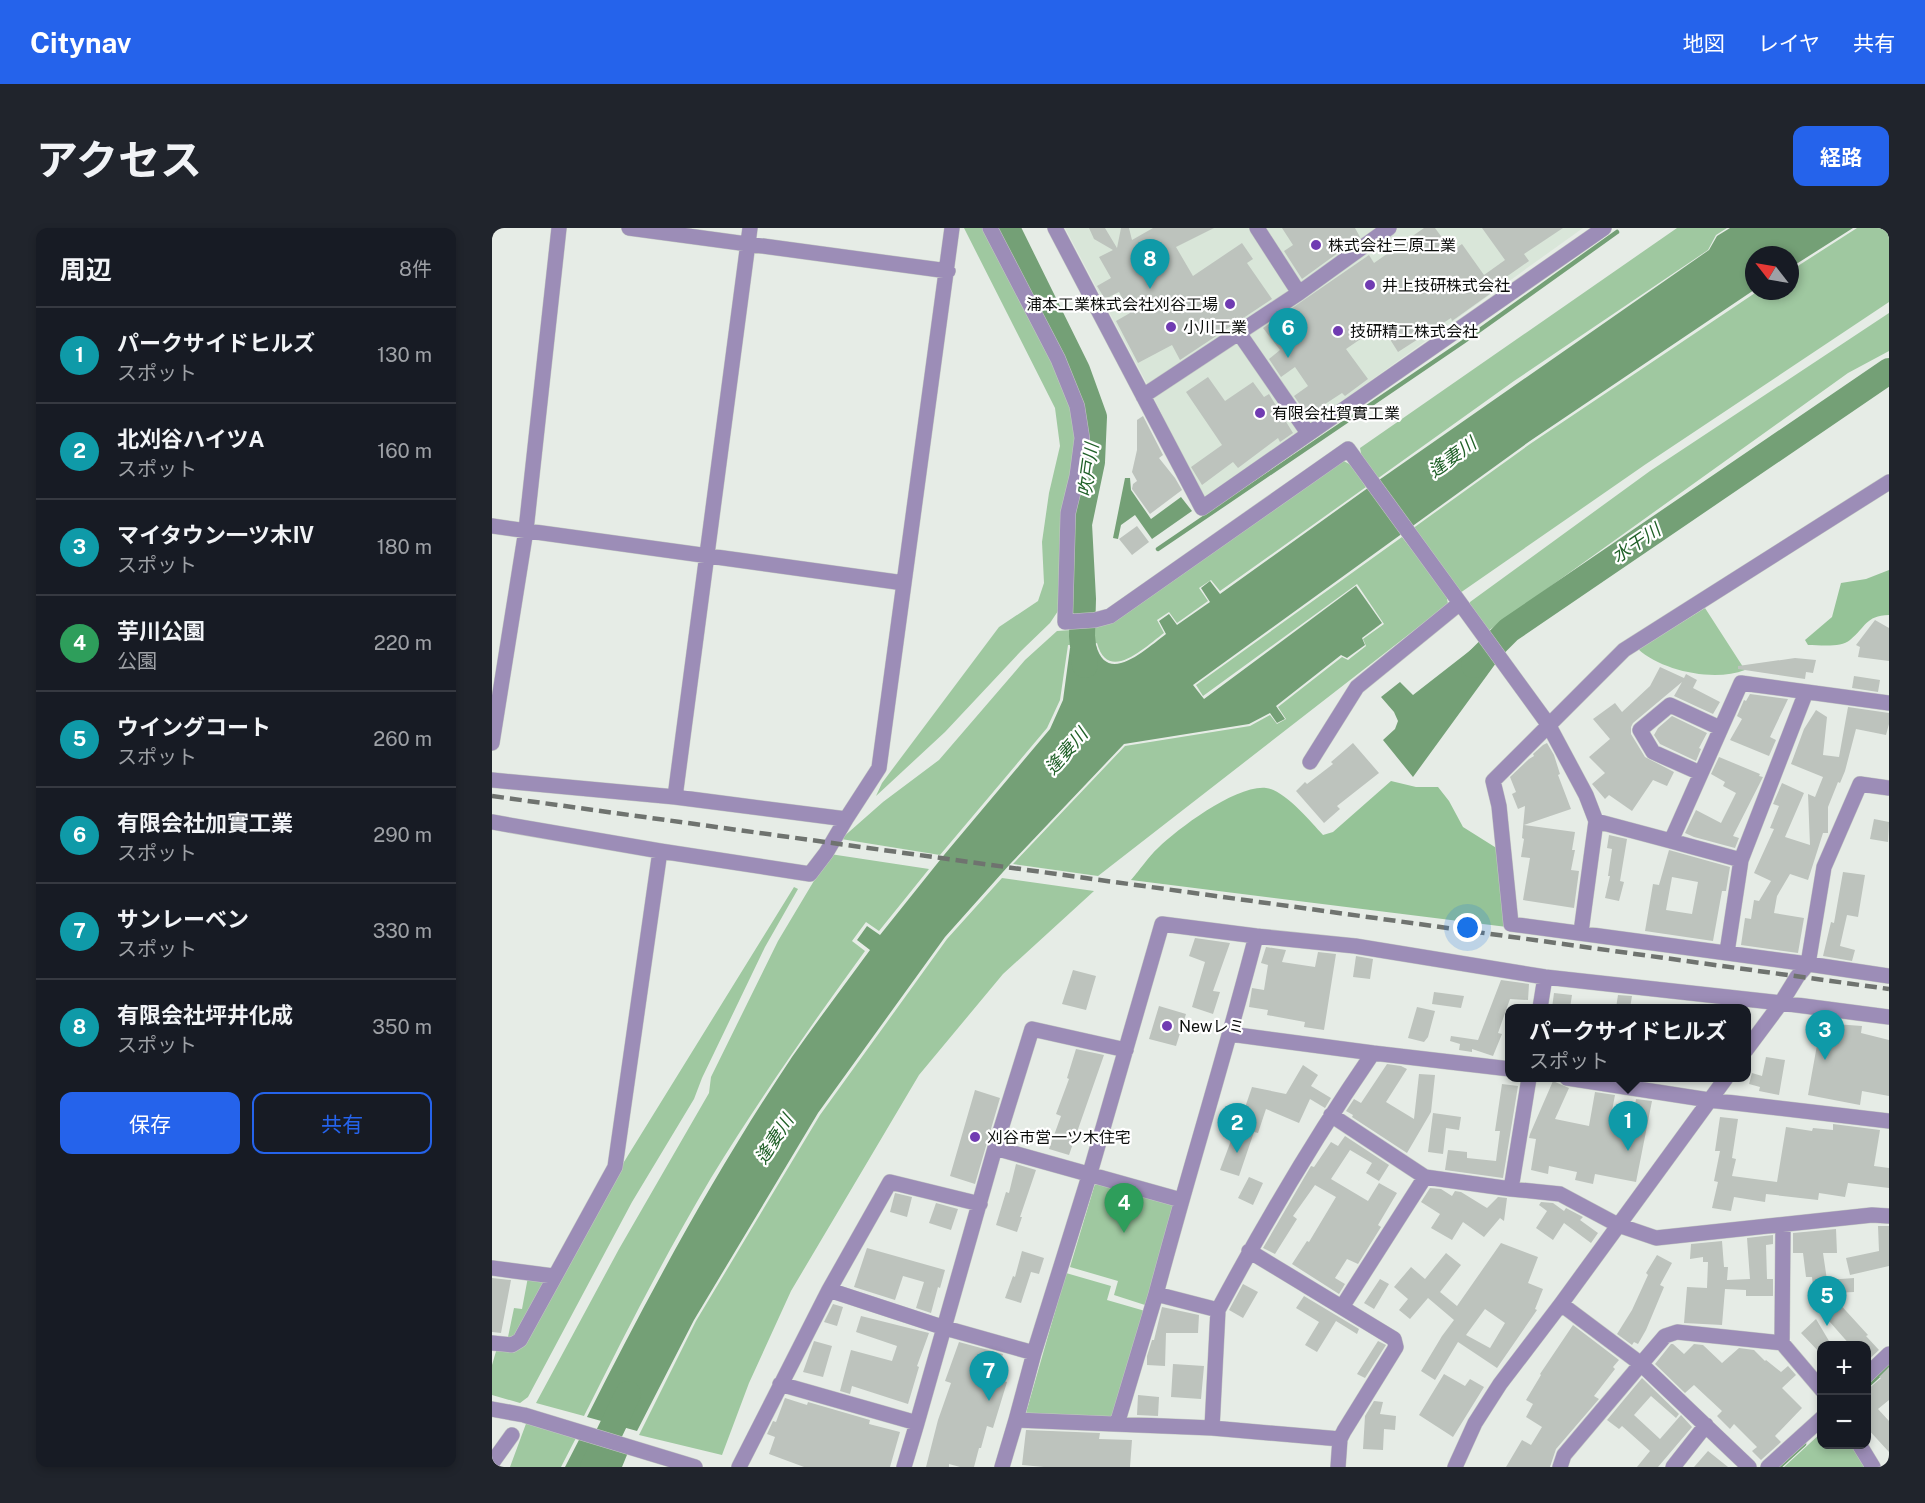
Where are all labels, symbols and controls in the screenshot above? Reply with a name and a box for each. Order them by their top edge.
text: Citynav [30,26,131,59]
text: 地図 [1683,31,1725,56]
text: レイヤ [1758,31,1820,56]
text: 共有 [1853,31,1895,56]
button: 経路 [1793,126,1889,186]
text: アクセス [36,135,202,184]
place label: 株式会社三原工業 [1328,236,1456,255]
marker: 株式会社三原工業 [1309,238,1323,252]
pin: 8 [1130,239,1170,289]
north arrow [1745,246,1799,300]
text: 周辺 [60,254,112,285]
text: 8件 [399,257,432,281]
place label: 井上技研株式会社 [1382,276,1510,295]
marker: 井上技研株式会社 [1363,278,1377,292]
place label: 浦本工業株式会社刈谷工場 [1026,295,1218,314]
marker: 浦本工業株式会社刈谷工場 [1223,297,1237,311]
pin: 6 [1268,308,1308,358]
place label: 小川工業 [1183,318,1247,337]
marker: 小川工業 [1164,320,1178,334]
place label: 技研精工株式会社 [1350,322,1478,341]
marker: 技研精工株式会社 [1331,324,1345,338]
text: パークサイドヒルズ [117,330,315,356]
text: 1 [75,343,84,367]
text: 130 m [377,343,432,367]
text: スポット [117,361,197,385]
place label: 有限会社賀實工業 [1272,404,1400,423]
marker: 有限会社賀實工業 [1253,406,1267,420]
text: 北刈谷ハイツA [117,426,265,452]
water label: 逢妻川 [1424,431,1482,481]
text: 2 [73,439,86,463]
text: 160 m [377,439,432,463]
water label: 吹戸川 [1074,440,1102,498]
text: スポット [117,457,197,481]
water label: 水干川 [1608,518,1666,567]
text: マイタウン一ツ木Ⅳ [117,522,314,548]
text: 3 [73,535,86,559]
text: 180 m [377,535,432,559]
text: スポット [117,553,197,577]
text: 芋川公園 [117,618,205,644]
text: 4 [73,631,86,655]
text: 220 m [374,631,432,655]
text: 公園 [117,649,157,673]
text: ウイングコート [117,714,271,740]
water label: 逢妻川 [1040,722,1093,778]
text: 5 [73,727,86,751]
text: 260 m [373,727,432,751]
text: スポット [117,745,197,769]
text: 有限会社加實工業 [117,810,293,836]
text: 6 [73,823,86,847]
text: 290 m [373,823,432,847]
text: スポット [117,841,197,865]
text: サンレーベン [117,906,249,932]
your location [1453,913,1482,942]
text: 7 [73,919,86,943]
text: 330 m [373,919,432,943]
text: スポット [117,937,197,961]
text: 有限会社坪井化成 [117,1002,293,1028]
popup [1505,1004,1751,1082]
pin: 3 [1806,1010,1844,1060]
text: 8 [73,1015,86,1039]
text: 350 m [372,1015,432,1039]
place label: Newレミ [1179,1017,1244,1036]
text: パークサイドヒルズ [1529,1018,1727,1044]
marker: Newレミ [1160,1019,1174,1033]
text: スポット [117,1033,197,1057]
text: スポット [1529,1049,1609,1073]
button: 保存 [60,1092,240,1154]
button: 共有 [252,1092,432,1154]
pin: 1 [1608,1102,1648,1151]
pin: 2 [1218,1104,1256,1153]
water label: 逢妻川 [750,1109,799,1167]
place label: 刈谷市営一ツ木住宅 [987,1128,1131,1147]
marker: 刈谷市営一ツ木住宅 [968,1130,982,1144]
pin: 4 [1104,1184,1144,1233]
pin: 5 [1808,1276,1846,1326]
map controls [1817,1341,1871,1449]
button: + [1817,1341,1871,1395]
pin: 7 [970,1352,1008,1401]
button: − [1817,1395,1871,1449]

